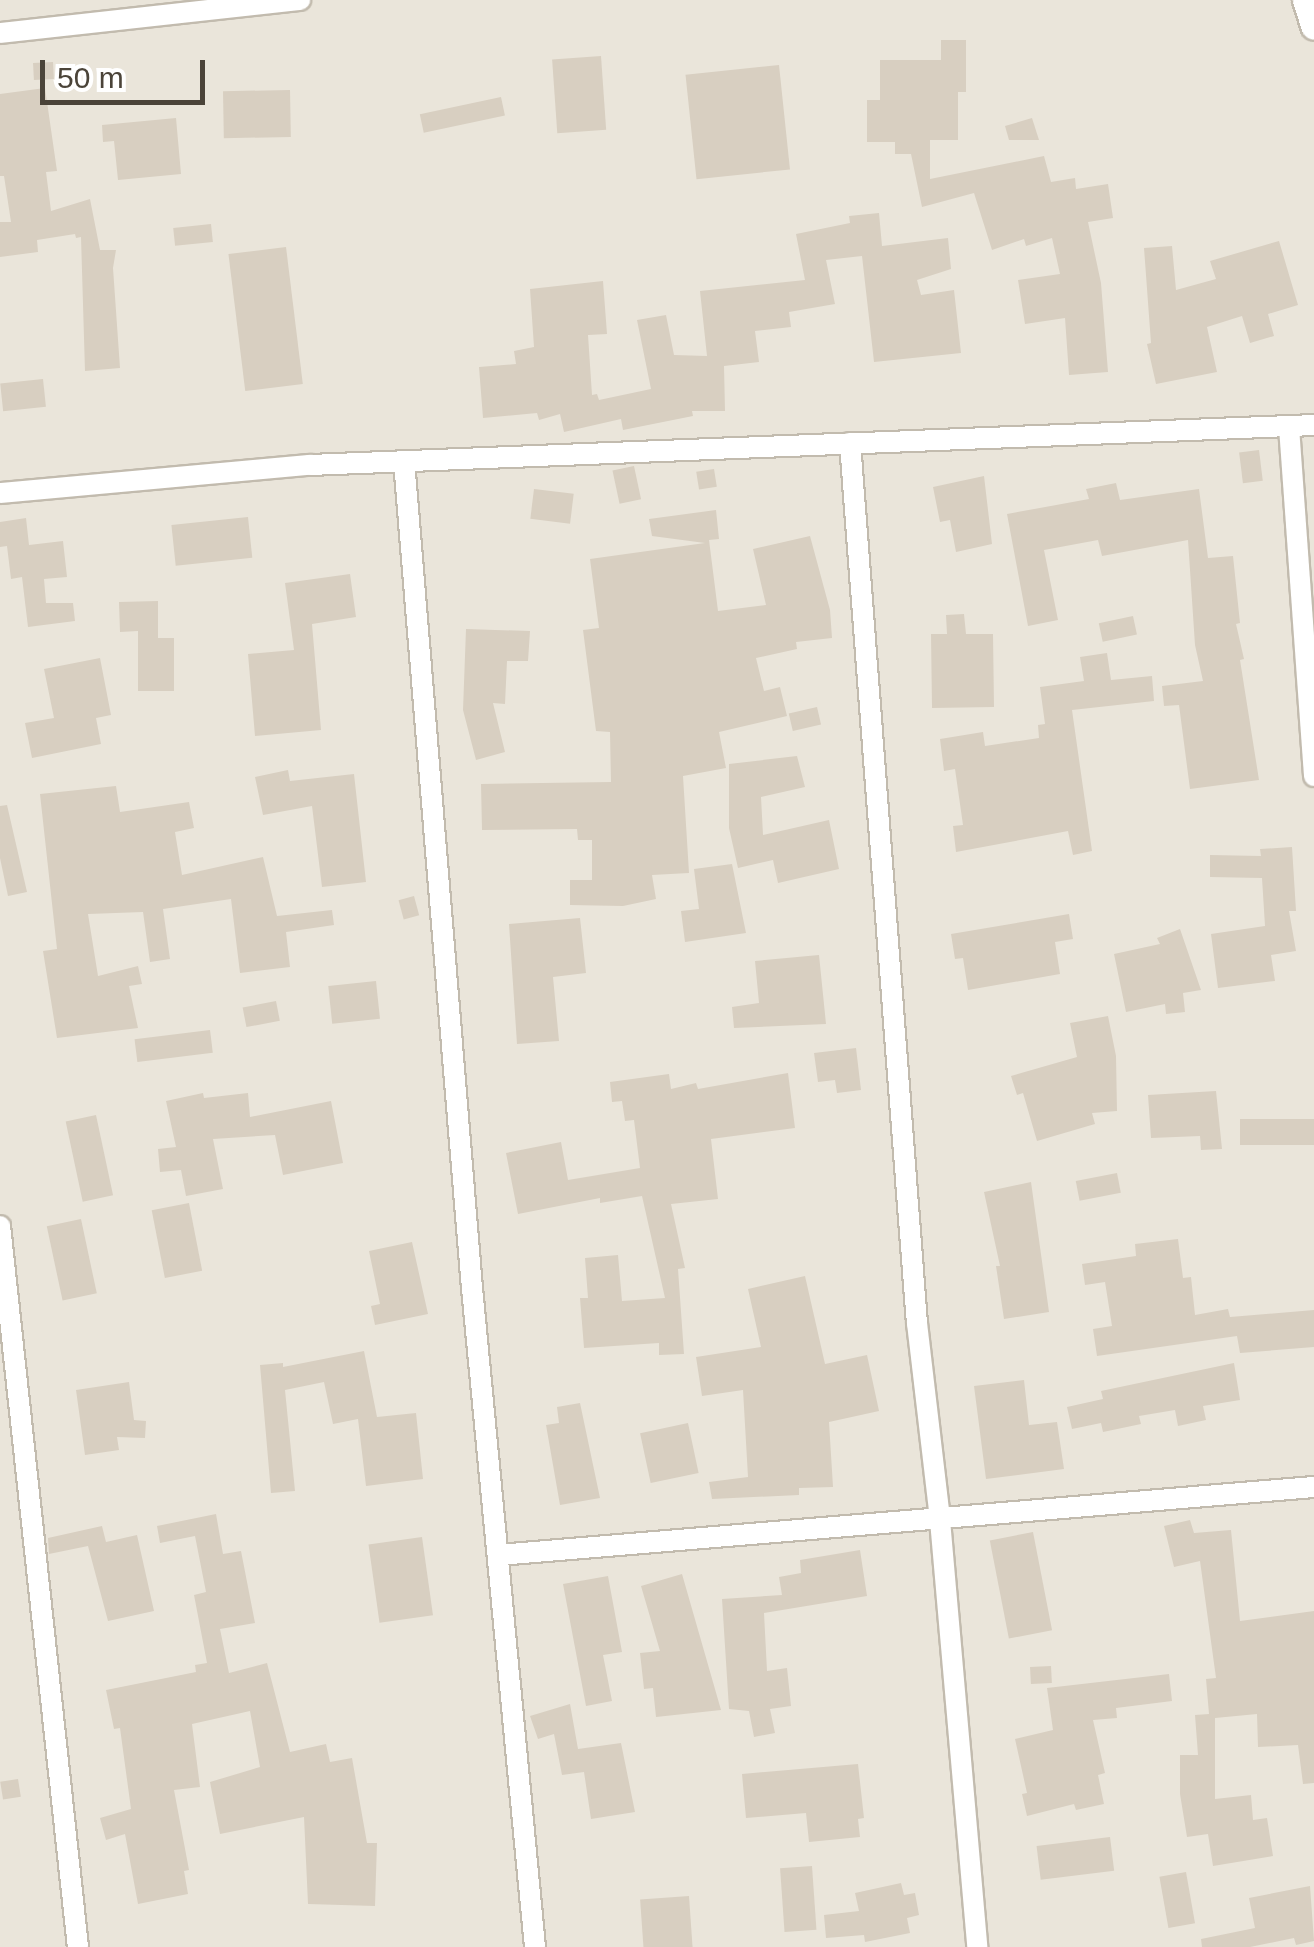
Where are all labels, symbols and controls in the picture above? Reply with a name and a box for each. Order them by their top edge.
scale bar [45,40,210,102]
text: 50 m [57,61,124,94]

